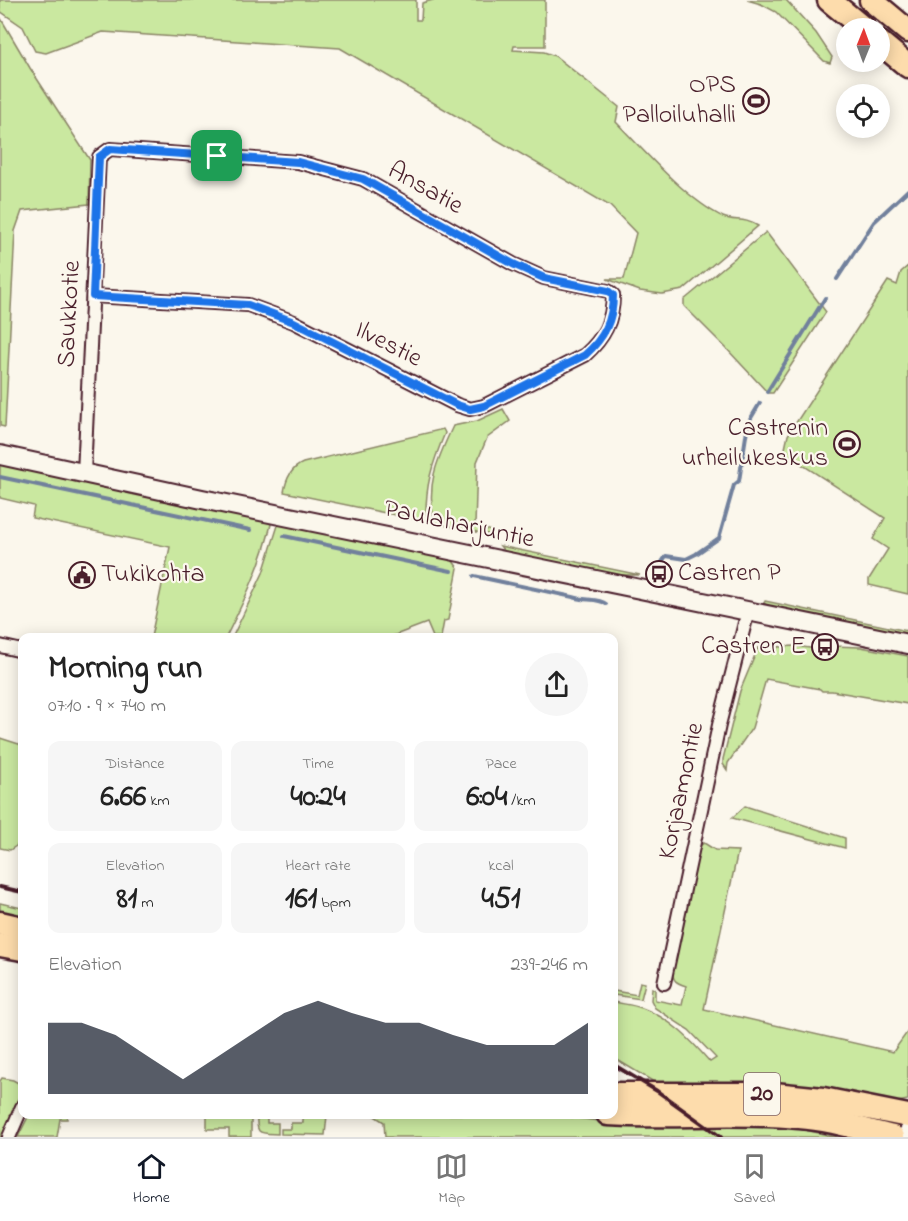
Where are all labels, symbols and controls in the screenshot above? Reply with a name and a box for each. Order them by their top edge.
north arrow [836,18,890,72]
map controls [836,18,890,138]
place label: OPS Palloiluhalli [623,67,736,135]
button: locate [836,84,890,138]
sports icon: OPS Palloiluhalli [741,86,771,116]
pin [191,130,242,181]
icon: arrive [200,139,233,172]
street label: Ansatie [380,153,470,225]
street label: Saukkotie [48,259,92,368]
street label: Ilvestie [348,312,429,378]
place label: Castrenin urheilukeskus [682,410,828,478]
sports icon: Castrenin urheilukeskus [832,429,862,459]
street label: Paulaharjuntie [380,491,538,560]
place label: Castren P [678,555,781,593]
place label: Tukikohta [101,556,204,594]
bus stop icon: Castren P [644,559,674,589]
public building icon: Tukikohta [67,560,97,590]
place label: Castren E [701,628,806,666]
bus stop icon: Castren E [810,632,840,662]
text: Morning run [48,645,202,693]
button: share [525,653,588,716]
text: 07:10 · 9 × 740 m [48,692,166,721]
street label: Korjaamontie [649,719,715,863]
text: Distance [106,752,164,776]
text: Time [302,752,334,776]
text: Pace [485,752,517,776]
text: 6.66 [100,776,146,820]
text: 40:24 [290,776,346,820]
text: 6:04 [466,776,507,820]
text: km [146,789,170,813]
text: /km [507,789,536,813]
text: Elevation [106,854,164,878]
text: Heart rate [285,854,351,878]
text: kcal [488,854,514,878]
text: 81 [116,878,137,922]
text: 161 [285,878,317,922]
text: 451 [481,878,521,922]
text: m [137,891,154,915]
text: bpm [317,891,351,915]
text: Elevation [48,951,122,980]
text: 239–246 m [511,951,588,980]
road number: 20 [744,1073,780,1115]
tab: Home [133,1150,170,1210]
tab: Map [435,1150,468,1210]
tab: Saved [734,1150,775,1210]

